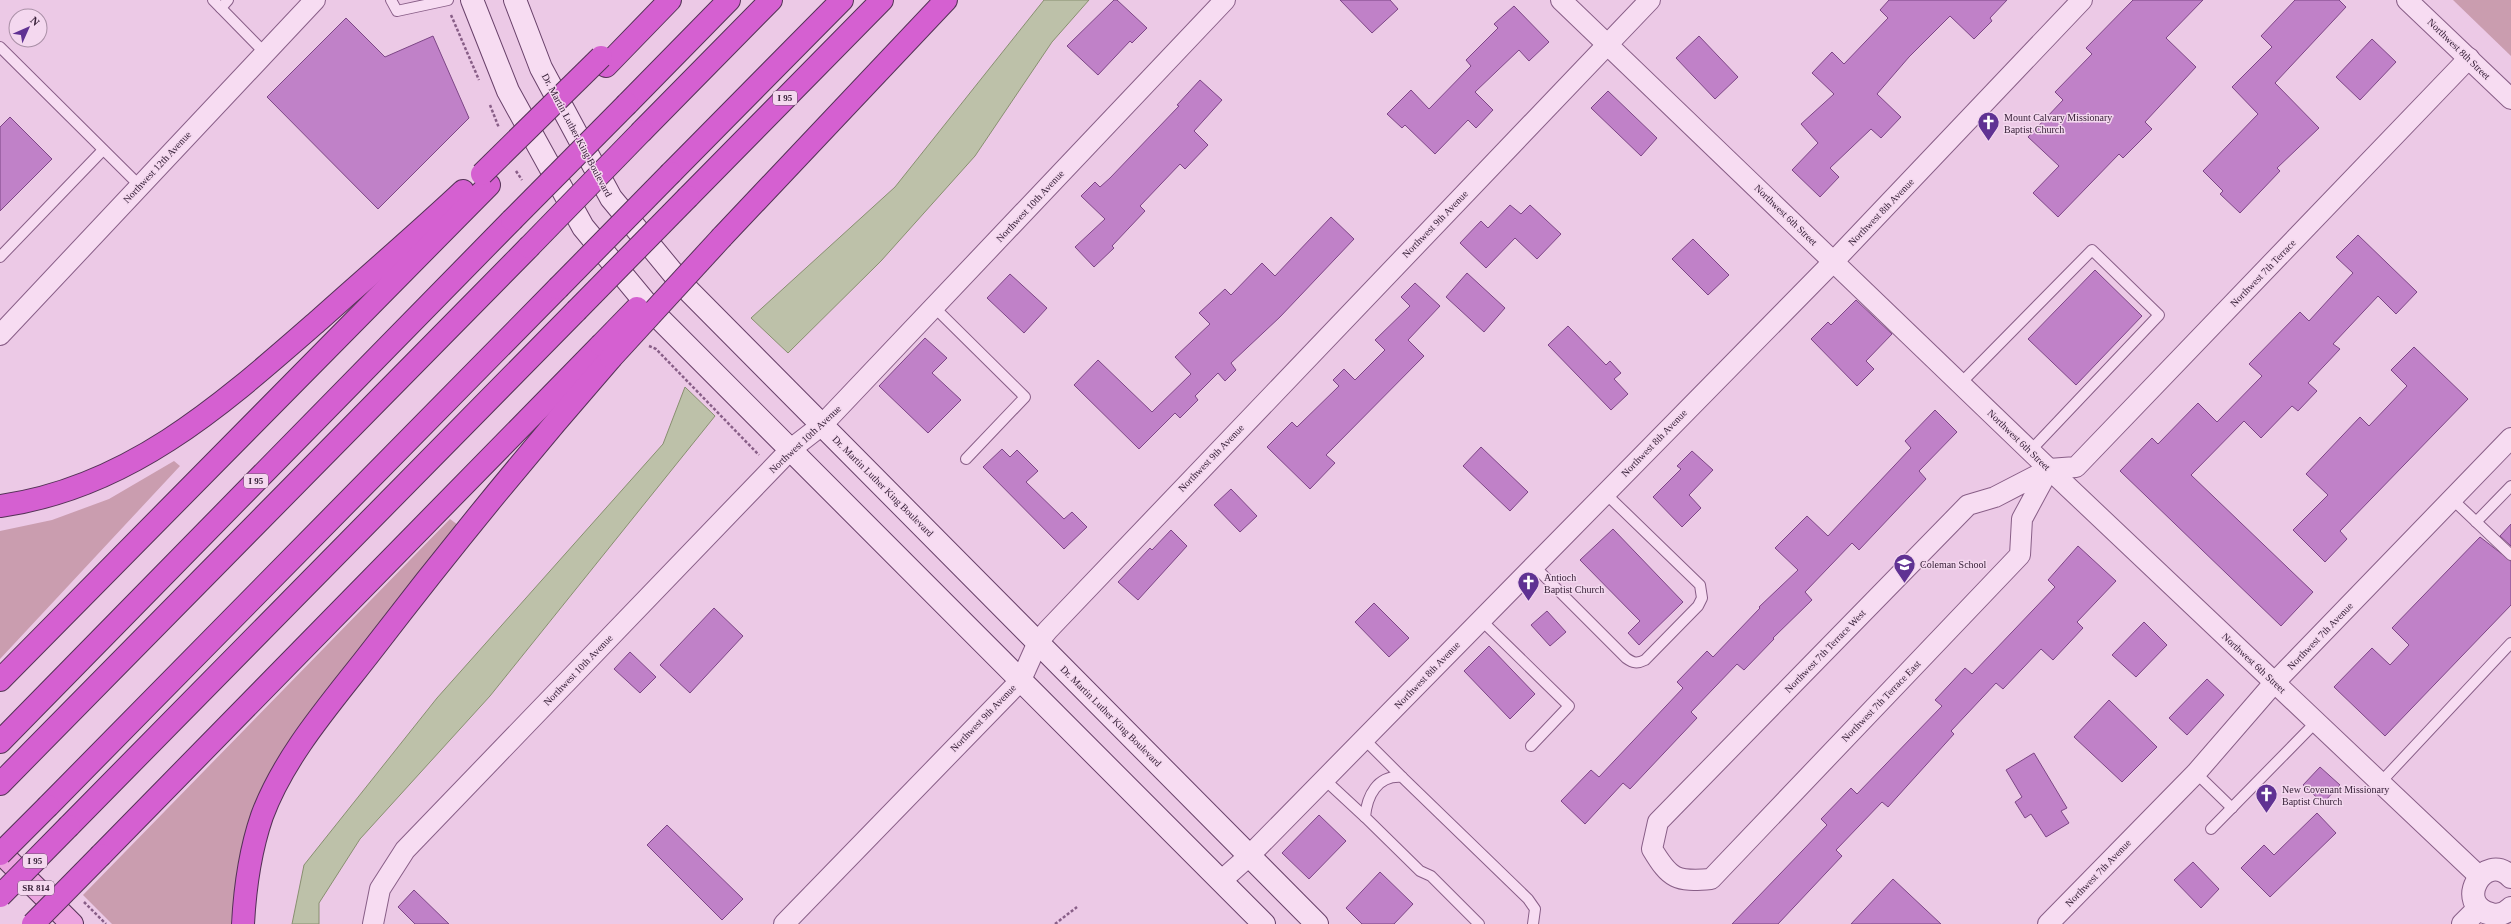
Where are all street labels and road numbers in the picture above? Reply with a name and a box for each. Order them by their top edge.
street label: Northwest 8th Street [2425,16,2493,82]
street label: Dr. Martin Luther King Boulevard [540,71,614,199]
road number: I 95 [773,91,797,105]
street label: Northwest 12th Avenue [121,128,194,205]
street label: Northwest 10th Avenue [994,167,1067,244]
street label: Northwest 8th Avenue [1846,176,1916,248]
street label: Northwest 6th Street [1752,182,1820,248]
street label: Northwest 9th Avenue [1400,188,1470,260]
street label: Northwest 7th Terrace [2228,237,2298,309]
street label: Northwest 10th Avenue [767,402,844,475]
street label: Northwest 8th Avenue [1619,407,1689,479]
street label: Northwest 6th Street [1985,407,2053,473]
street label: Northwest 9th Avenue [1176,422,1246,494]
street label: Dr. Martin Luther King Boulevard [830,433,936,539]
road number: I 95 [244,474,268,488]
street label: Northwest 7th Avenue [2285,600,2355,672]
street label: Northwest 7th Terrace West [1782,607,1868,695]
street label: Northwest 6th Street [2220,631,2288,695]
street label: Northwest 10th Avenue [541,632,615,708]
street label: Northwest 8th Avenue [1392,639,1462,711]
street label: Northwest 7th Terrace East [1839,658,1923,744]
street label: Dr. Martin Luther King Boulevard [1058,663,1164,769]
street label: Northwest 9th Avenue [948,682,1018,754]
street label: Northwest 7th Avenue [2063,837,2133,909]
road number: I 95 [23,854,47,868]
road number: SR 814 [18,881,54,895]

